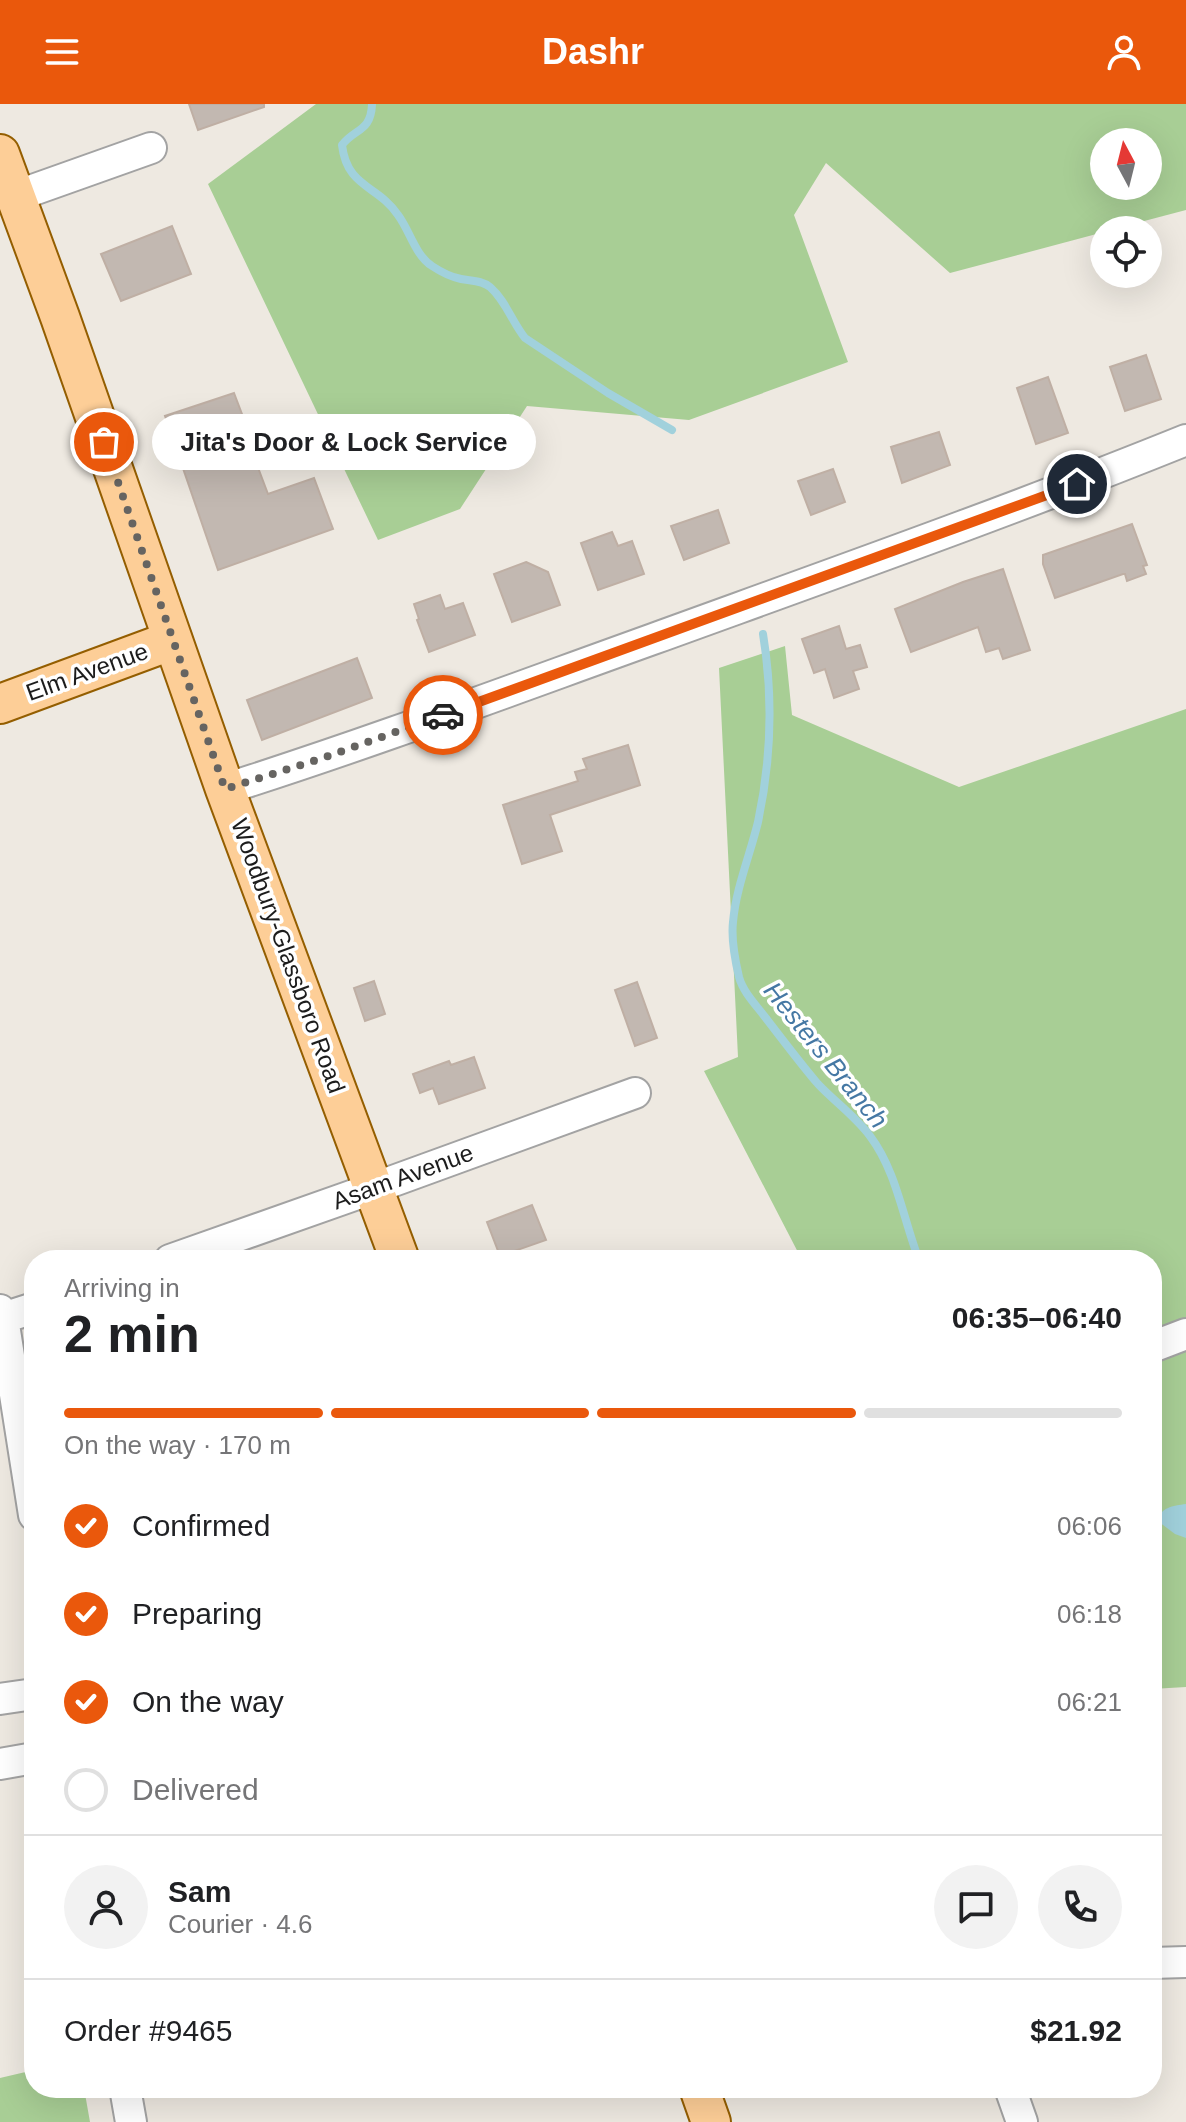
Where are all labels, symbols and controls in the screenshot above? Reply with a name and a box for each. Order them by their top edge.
icon: menu [40,30,84,74]
icon: person [1102,30,1146,74]
text: Dashr [542,31,644,72]
north arrow [1090,128,1162,200]
map controls [1090,128,1162,288]
button: locate [1090,216,1162,288]
pin [70,408,138,476]
callout: Jita's Door & Lock Service [152,414,536,470]
icon: bag [82,420,126,464]
text: Jita's Door & Lock Service [181,427,507,457]
pin [1043,450,1111,518]
icon: home [1055,462,1099,506]
street label: Elm Avenue [22,637,151,706]
courier [403,675,483,755]
icon: car [421,693,465,737]
street label: Woodbury-Glassboro Road [226,815,351,1097]
water label: Hesters Branch [758,976,894,1134]
street label: Asam Avenue [329,1139,477,1214]
text: Arriving in [64,1273,180,1303]
text: 06:35–06:40 [952,1301,1122,1334]
text: 2 min [64,1305,200,1363]
text: On the way · 170 m [64,1430,291,1460]
icon: check [64,1504,108,1548]
text: Confirmed [132,1509,270,1542]
text: 06:06 [1057,1511,1122,1541]
icon: check [64,1592,108,1636]
text: Preparing [132,1597,262,1630]
text: 06:18 [1057,1599,1122,1629]
icon: check [64,1680,108,1724]
text: On the way [132,1685,284,1718]
text: 06:21 [1057,1687,1122,1717]
text: Delivered [132,1773,259,1806]
button: person [64,1865,148,1949]
button: chat [934,1865,1018,1949]
button: phone [1038,1865,1122,1949]
text: Sam [168,1875,231,1908]
text: Courier · 4.6 [168,1909,313,1939]
text: Order #9465 [64,2014,232,2047]
text: $21.92 [1030,2014,1122,2047]

